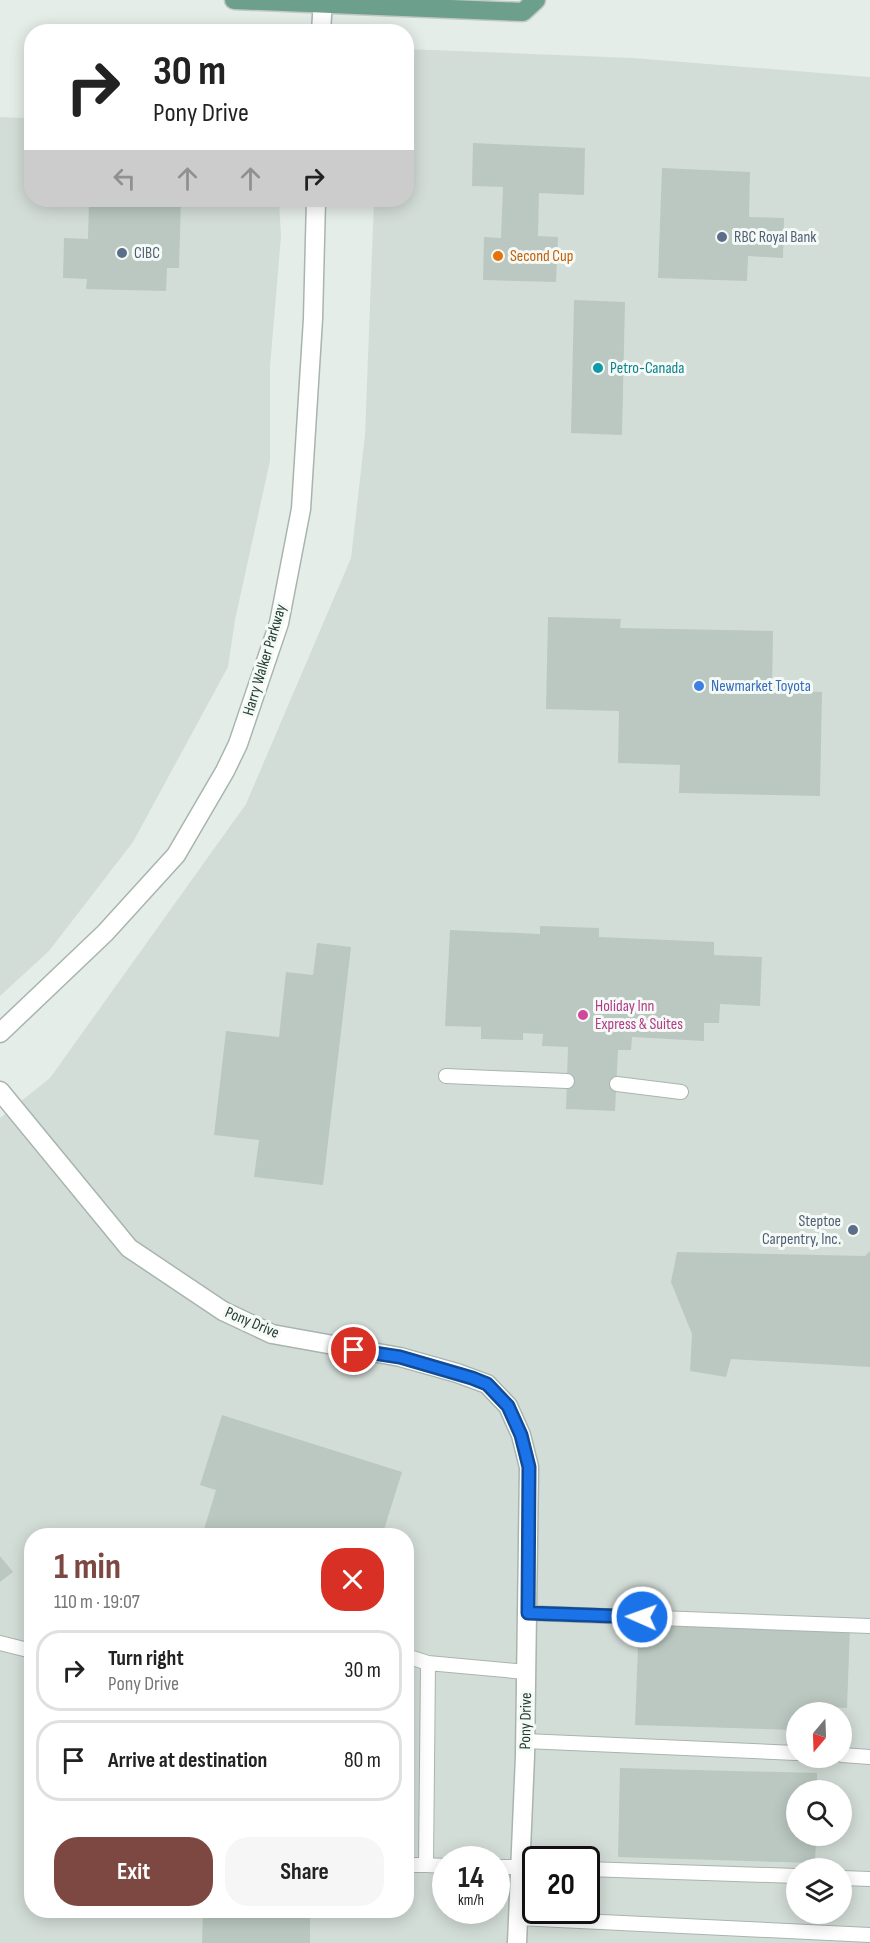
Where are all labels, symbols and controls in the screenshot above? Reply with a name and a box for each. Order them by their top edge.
text: 30 m [153,46,226,97]
icon: right [54,48,132,126]
text: Pony Drive [153,97,249,129]
icon: left [108,162,141,195]
icon: ahead [171,162,204,195]
icon: ahead [234,162,267,195]
icon: right [297,162,330,195]
place label: RBC Royal Bank [734,228,816,247]
marker: RBC Royal Bank [715,230,729,244]
place label: CIBC [134,244,160,263]
marker: CIBC [115,246,129,260]
place label: Second Cup [510,247,573,266]
marker: Second Cup [491,249,505,263]
place label: Petro-Canada [610,359,684,378]
marker: Petro-Canada [591,361,605,375]
street label: Harry Walker Parkway [239,602,291,718]
place label: Newmarket Toyota [711,677,811,696]
marker: Newmarket Toyota [692,679,706,693]
place label: Holiday Inn Express & Suites [595,997,683,1034]
marker: Holiday Inn Express & Suites [576,1008,590,1022]
place label: Steptoe Carpentry, Inc. [762,1212,841,1249]
marker: Steptoe Carpentry, Inc. [846,1223,860,1237]
street label: Pony Drive [222,1303,282,1343]
pin [328,1324,379,1375]
icon: arrive [337,1333,370,1366]
text: 1 min [54,1546,121,1589]
button: close [321,1548,384,1611]
position arrow [610,1585,674,1649]
text: 110 m · 19:07 [54,1590,140,1614]
text: Turn right [108,1645,184,1672]
icon: right [57,1654,90,1687]
text: 30 m [344,1657,381,1684]
text: Pony Drive [108,1672,179,1696]
street label: Pony Drive [516,1692,536,1750]
north arrow [786,1702,852,1768]
map controls [786,1702,852,1924]
icon: arrive [57,1744,90,1777]
text: Arrive at destination [108,1747,267,1774]
text: 80 m [344,1747,381,1774]
button: search [786,1780,852,1846]
button: Exit [54,1837,213,1906]
button: Share [225,1837,384,1906]
speed limit sign: 20 [522,1846,600,1924]
button: layers [786,1858,852,1924]
text: 14 [458,1860,484,1896]
text: km/h [458,1891,484,1910]

